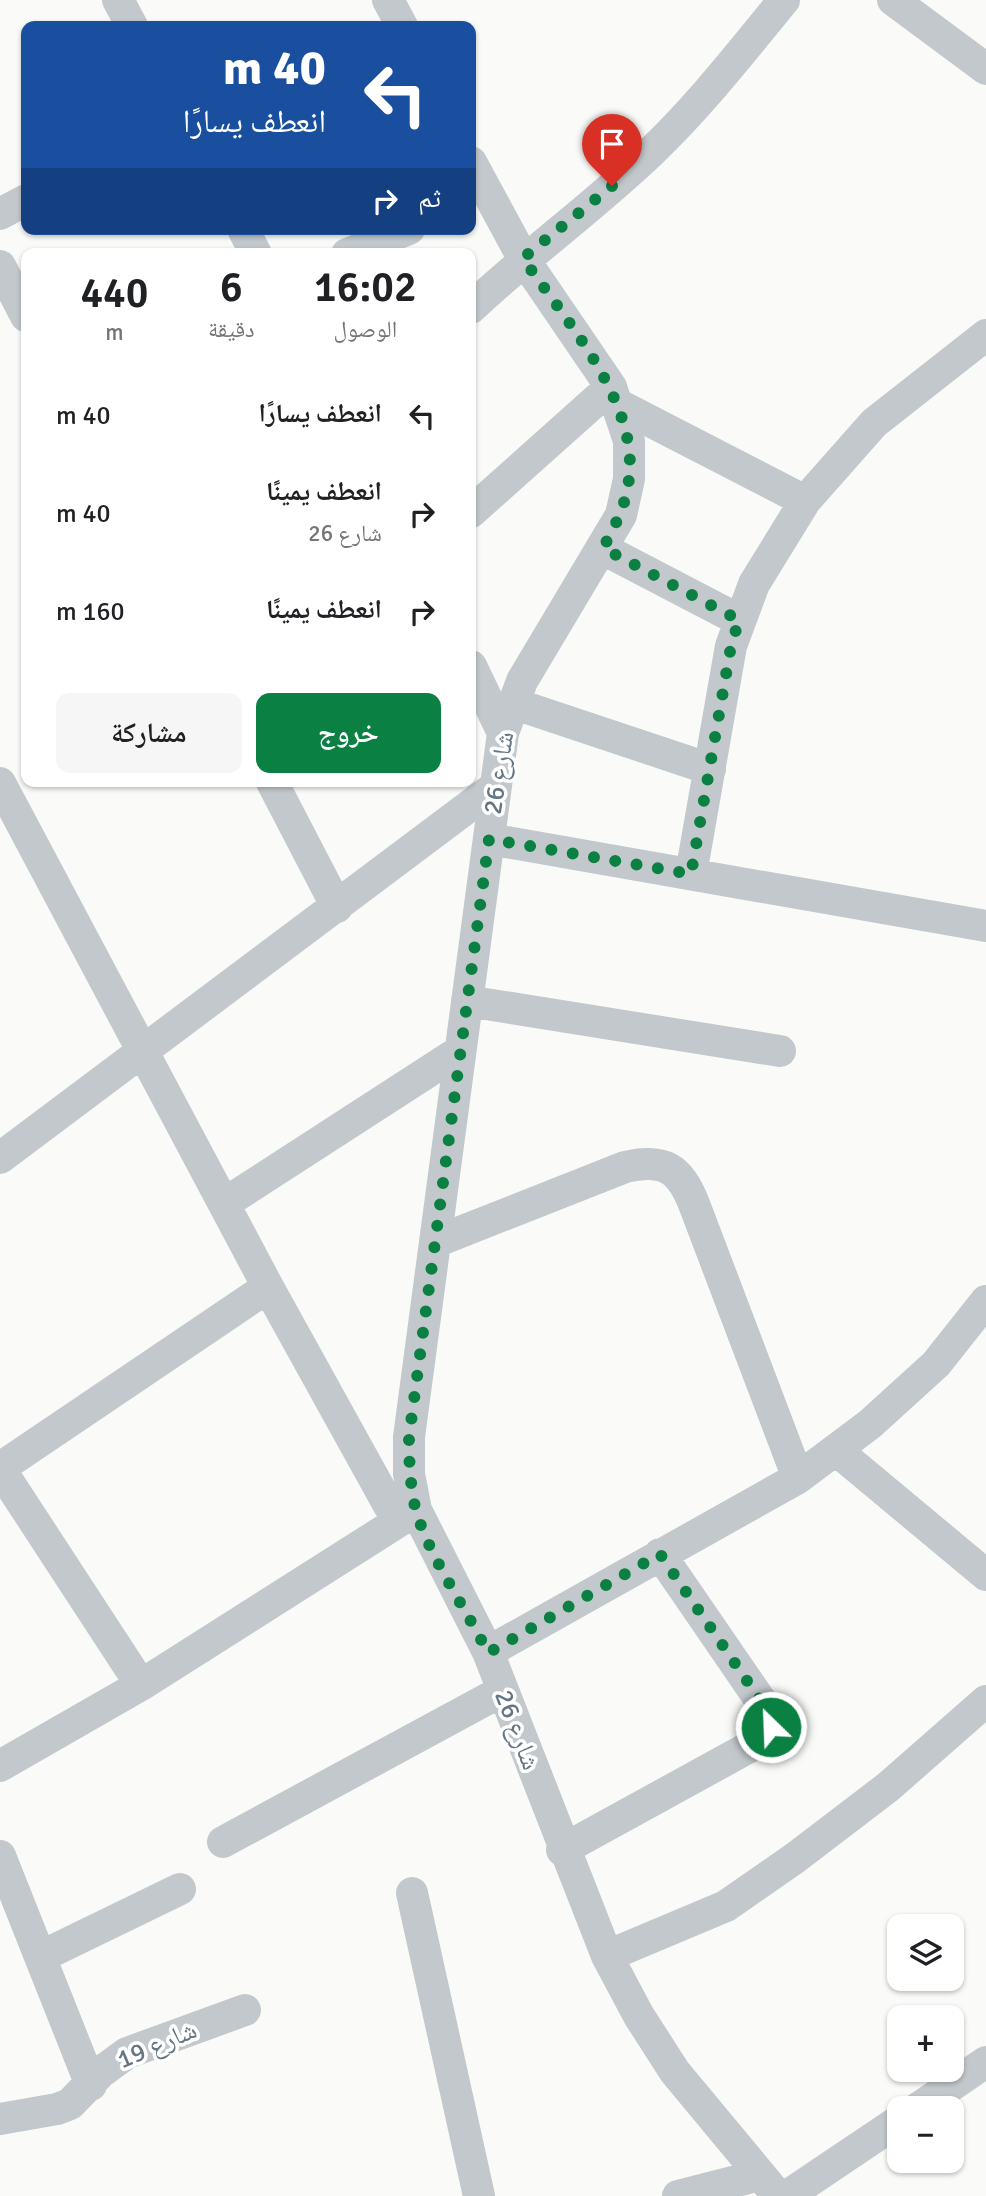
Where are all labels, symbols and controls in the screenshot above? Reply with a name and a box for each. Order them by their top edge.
text: 40 m [223,38,326,98]
icon: left [350,49,441,140]
text: انعطف يسارًا [183,102,326,141]
pin [582,114,642,186]
icon: arrive [593,125,631,163]
icon: right [366,182,404,220]
text: ثم [418,183,441,215]
text: 6 [220,262,243,313]
text: 16:02 [314,262,417,313]
text: 440 [80,268,148,319]
text: دقيقة [208,315,255,344]
text: الوصول [333,315,397,344]
text: m [105,318,124,347]
icon: left [403,397,441,435]
text: انعطف يسارًا [258,398,382,430]
text: 40 m [56,400,111,432]
text: انعطف يمينًا [266,476,382,508]
icon: right [403,495,441,533]
text: 40 m [56,498,111,530]
text: شارع 26 [308,519,382,548]
icon: right [403,593,441,631]
text: انعطف يمينًا [266,594,382,626]
text: 160 m [56,596,125,628]
button: مشاركة [56,693,242,773]
button: خروج [256,693,441,773]
street label: شارع 26 [477,729,521,817]
street label: شارع 26 [487,1685,547,1775]
position arrow [734,1690,808,1764]
map controls [887,1914,964,2173]
button: layers [887,1914,964,1991]
button: + [887,2005,964,2082]
street label: شارع 19 [112,2014,202,2076]
button: − [887,2096,964,2173]

